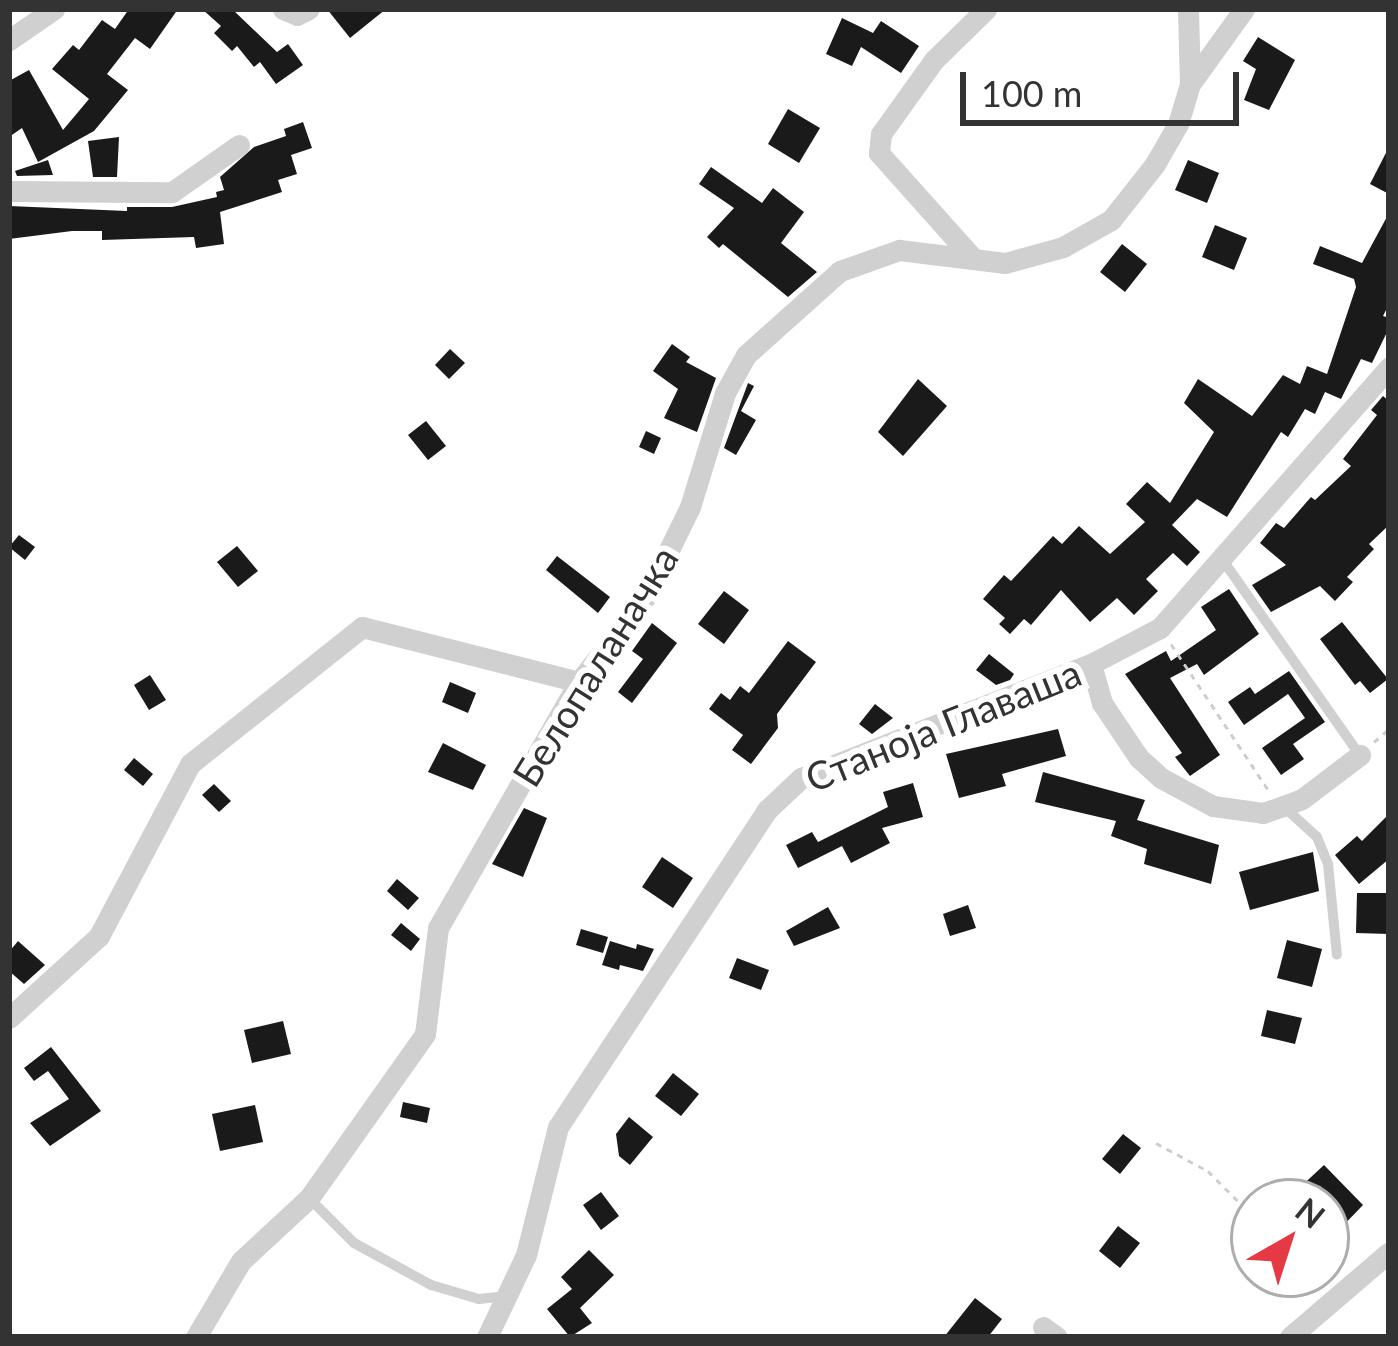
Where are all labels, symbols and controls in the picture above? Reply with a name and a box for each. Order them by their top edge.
scale bar [966,48,1245,122]
text: 100 m [981,71,1082,115]
street label: Белопаланачка [503,537,687,795]
street label: Станоја Главаша [799,648,1087,802]
north arrow [1230,1178,1350,1298]
text: N [1288,1189,1333,1236]

